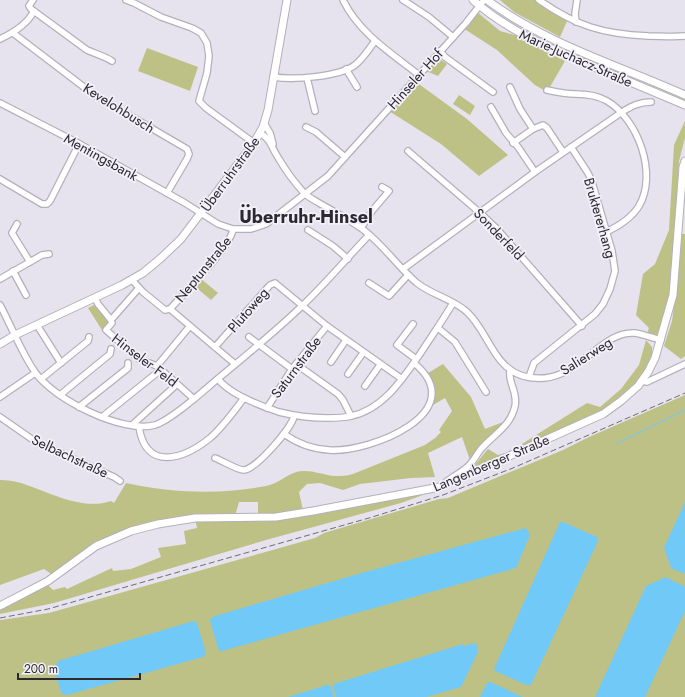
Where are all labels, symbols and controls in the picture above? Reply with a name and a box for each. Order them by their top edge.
street label: Marie-Juchacz-Straße [516,24,636,92]
street label: Hinseler Hof [382,44,448,114]
street label: Kevelohbusch [79,78,159,138]
street label: Mentingsbank [60,128,142,186]
street label: Überruhrstraße [196,132,264,216]
street label: Bruktererhang [579,175,621,261]
district label: Überruhr-Hinsel [239,204,373,230]
street label: Sonderfeld [469,204,529,264]
street label: Neptunstraße [170,232,236,306]
street label: Plutoweg [223,283,273,337]
street label: Hinseler Feld [108,328,182,392]
street label: Saturnstraße [266,332,326,402]
street label: Salierweg [556,332,616,380]
street label: Selbachstraße [28,429,112,483]
street label: Langenberger Straße [430,429,552,497]
scale bar [18,655,140,681]
text: 200 m [24,660,58,678]

